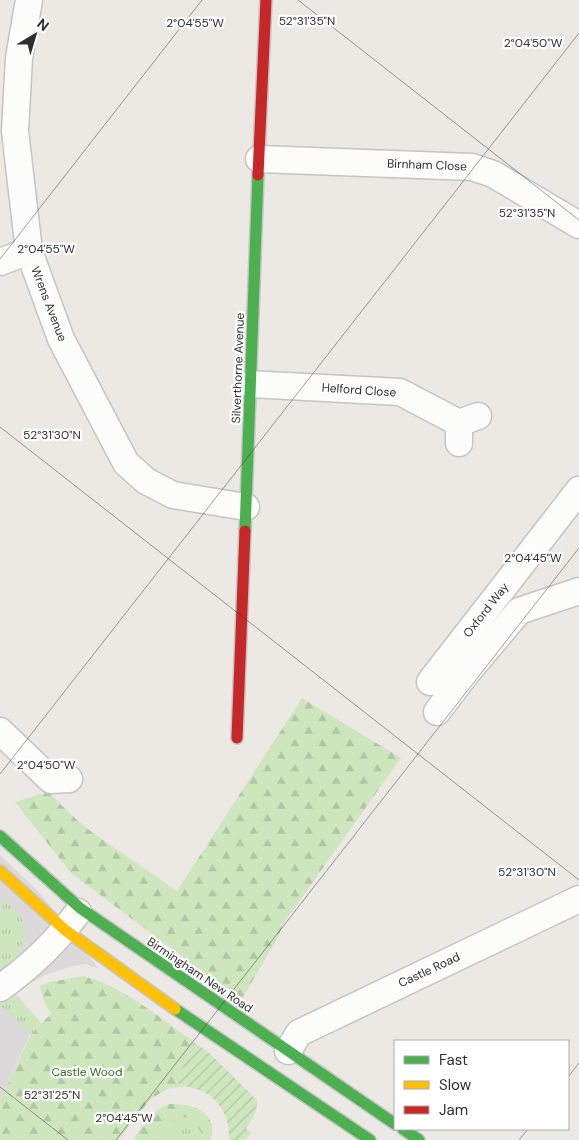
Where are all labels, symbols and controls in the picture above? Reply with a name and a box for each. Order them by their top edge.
north arrow [10,10,60,60]
text: 52°31'35"N [279,13,335,29]
text: N [33,15,53,35]
text: 2°04'55"W [166,15,224,31]
text: 2°04'50"W [504,35,563,51]
street label: Birnham Close [387,156,467,174]
text: 52°31'35"N [499,205,555,221]
text: 2°04'55"W [17,241,75,257]
street label: Wrens Avenue [27,264,71,344]
street label: Silverthorne Avenue [228,312,248,424]
street label: Helford Close [321,379,397,401]
text: 52°31'30"N [23,427,81,443]
text: 2°04'45"W [504,550,562,566]
street label: Oxford Way [460,579,513,641]
text: 2°04'50"W [17,757,76,773]
text: 52°31'30"N [498,864,556,880]
street label: Birmingham New Road [144,934,256,1016]
street label: Castle Road [396,949,462,991]
legend [394,1040,569,1130]
text: Fast [439,1050,468,1070]
park label: Castle Wood [51,1064,123,1080]
text: Slow [439,1075,472,1095]
text: 52°31'25"N [24,1087,80,1103]
text: Jam [439,1100,468,1120]
text: 2°04'45"W [95,1110,153,1126]

